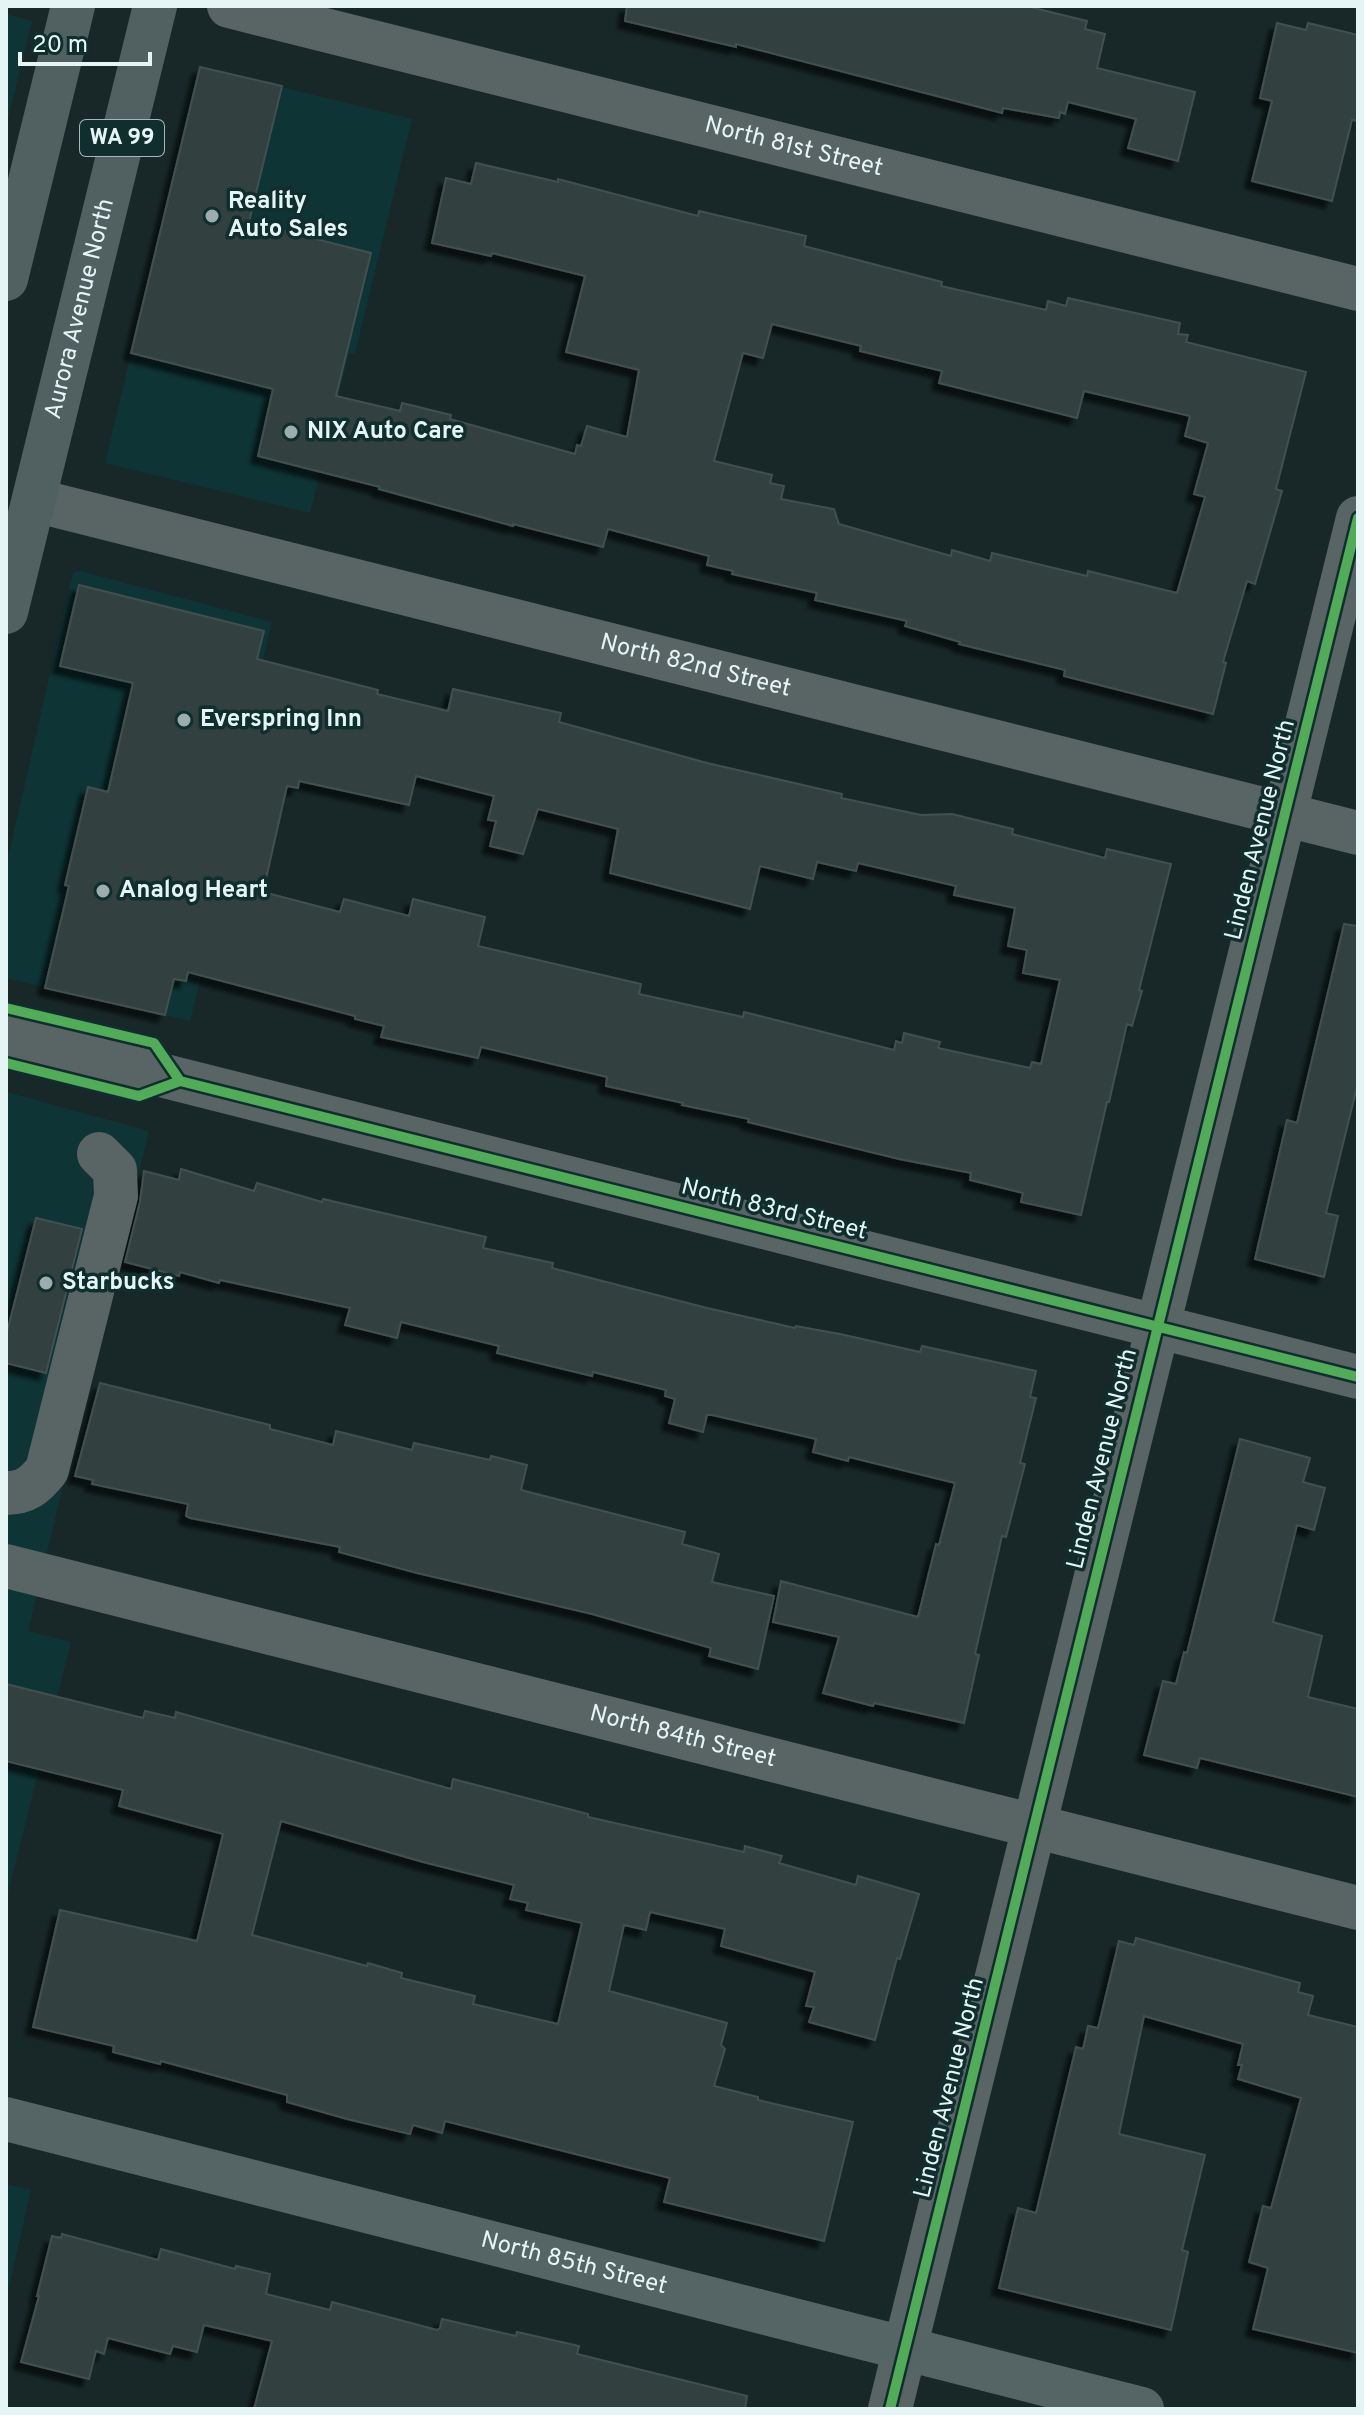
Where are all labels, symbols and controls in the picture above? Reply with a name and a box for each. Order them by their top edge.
scale bar [20,16,150,66]
text: 20 m [32,31,88,61]
street label: North 81st Street [701,111,886,184]
road number: WA 99 [80,120,164,156]
place label: Reality Auto Sales [228,187,348,245]
street label: Aurora Avenue North [39,196,122,422]
marker: Reality Auto Sales [203,207,221,225]
place label: NIX Auto Care [307,417,464,447]
marker: NIX Auto Care [282,423,300,441]
street label: North 82nd Street [597,628,794,705]
place label: Everspring Inn [200,705,362,735]
marker: Everspring Inn [175,711,193,729]
street label: Linden Avenue North [1219,717,1303,943]
place label: Analog Heart [119,876,268,906]
marker: Analog Heart [94,882,112,900]
street label: North 83rd Street [678,1172,870,1248]
place label: Starbucks [62,1268,175,1298]
marker: Starbucks [37,1274,55,1292]
street label: Linden Avenue North [1061,1346,1145,1572]
street label: North 84th Street [586,1699,779,1775]
street label: Linden Avenue North [908,1975,992,2201]
street label: North 85th Street [477,2226,670,2302]

